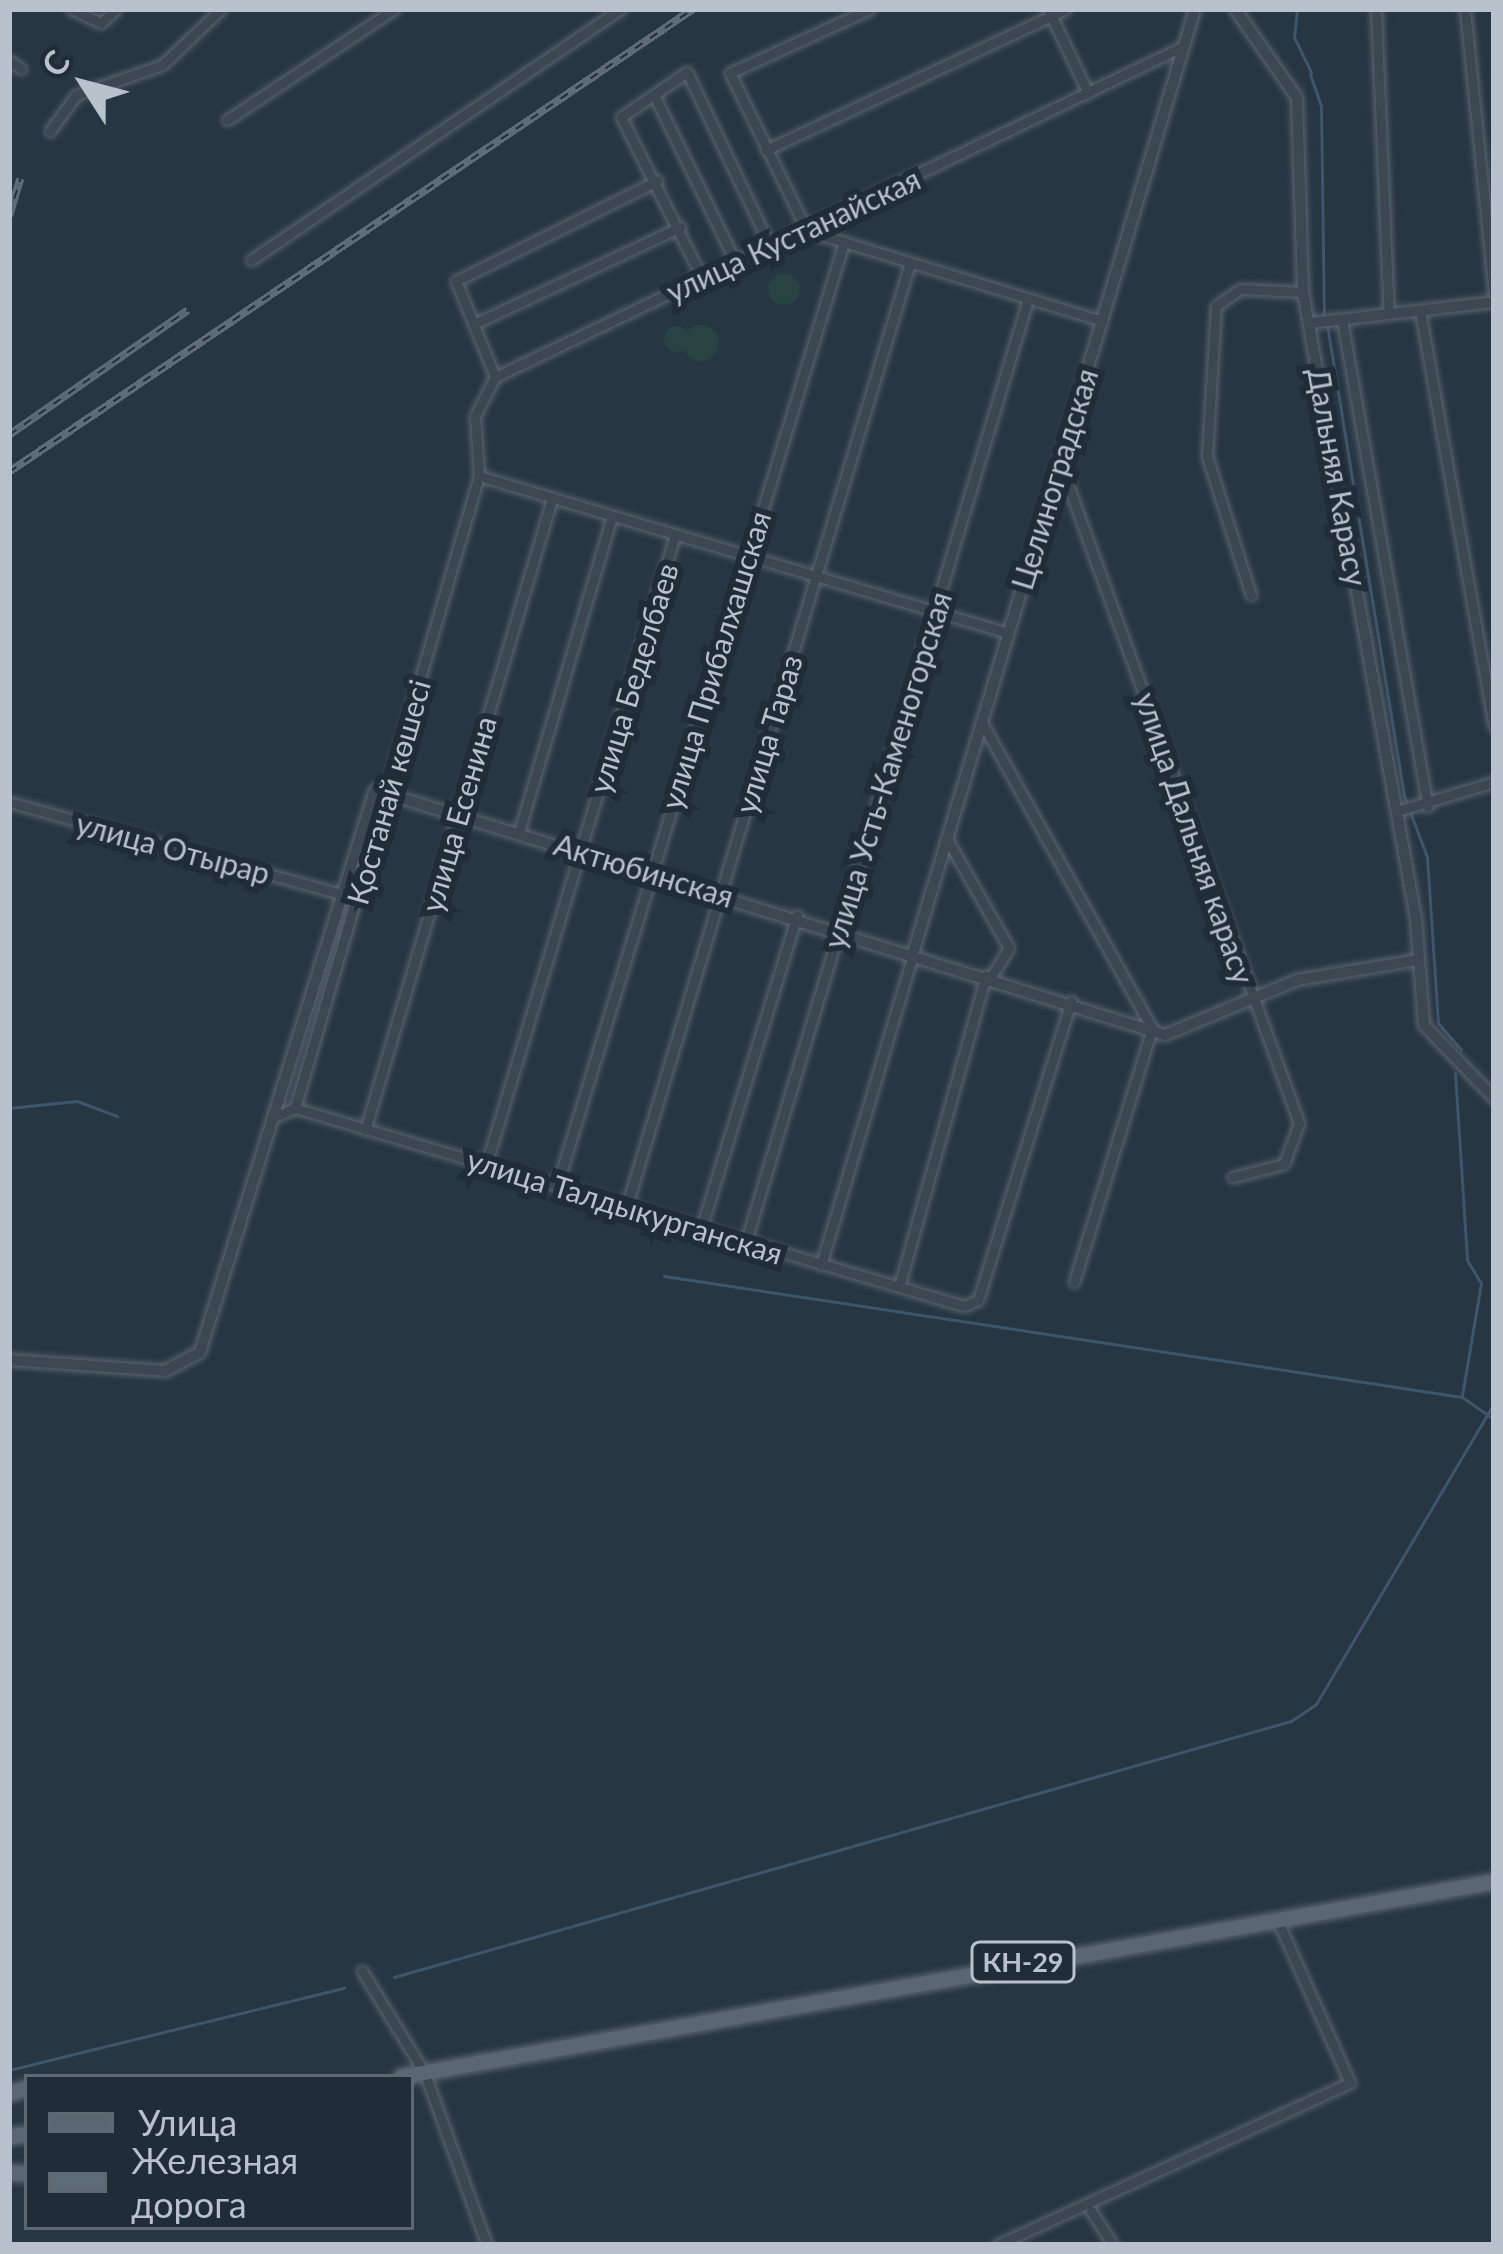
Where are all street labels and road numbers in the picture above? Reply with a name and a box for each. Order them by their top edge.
street label: улица Кустанайская [660,160,926,310]
street label: Целиноградская [1003,364,1105,594]
street label: Дальняя Карасу [1301,365,1375,589]
street label: улица Прибалхашская [653,507,777,813]
street label: улица Беделбаев [581,559,685,797]
street label: улица Усть-Каменогорская [816,587,958,953]
street label: улица Тараз [727,650,809,818]
street label: Қостанай көшесі [339,675,437,909]
street label: улица Дальняя карасу [1128,687,1262,989]
street label: улица Есенина [413,712,503,916]
street label: улица Отырар [72,805,274,891]
street label: Актюбинская [550,826,738,914]
street label: улица Талдыкурганская [463,1141,787,1271]
road number: КН-29 [969,1941,1077,1983]

